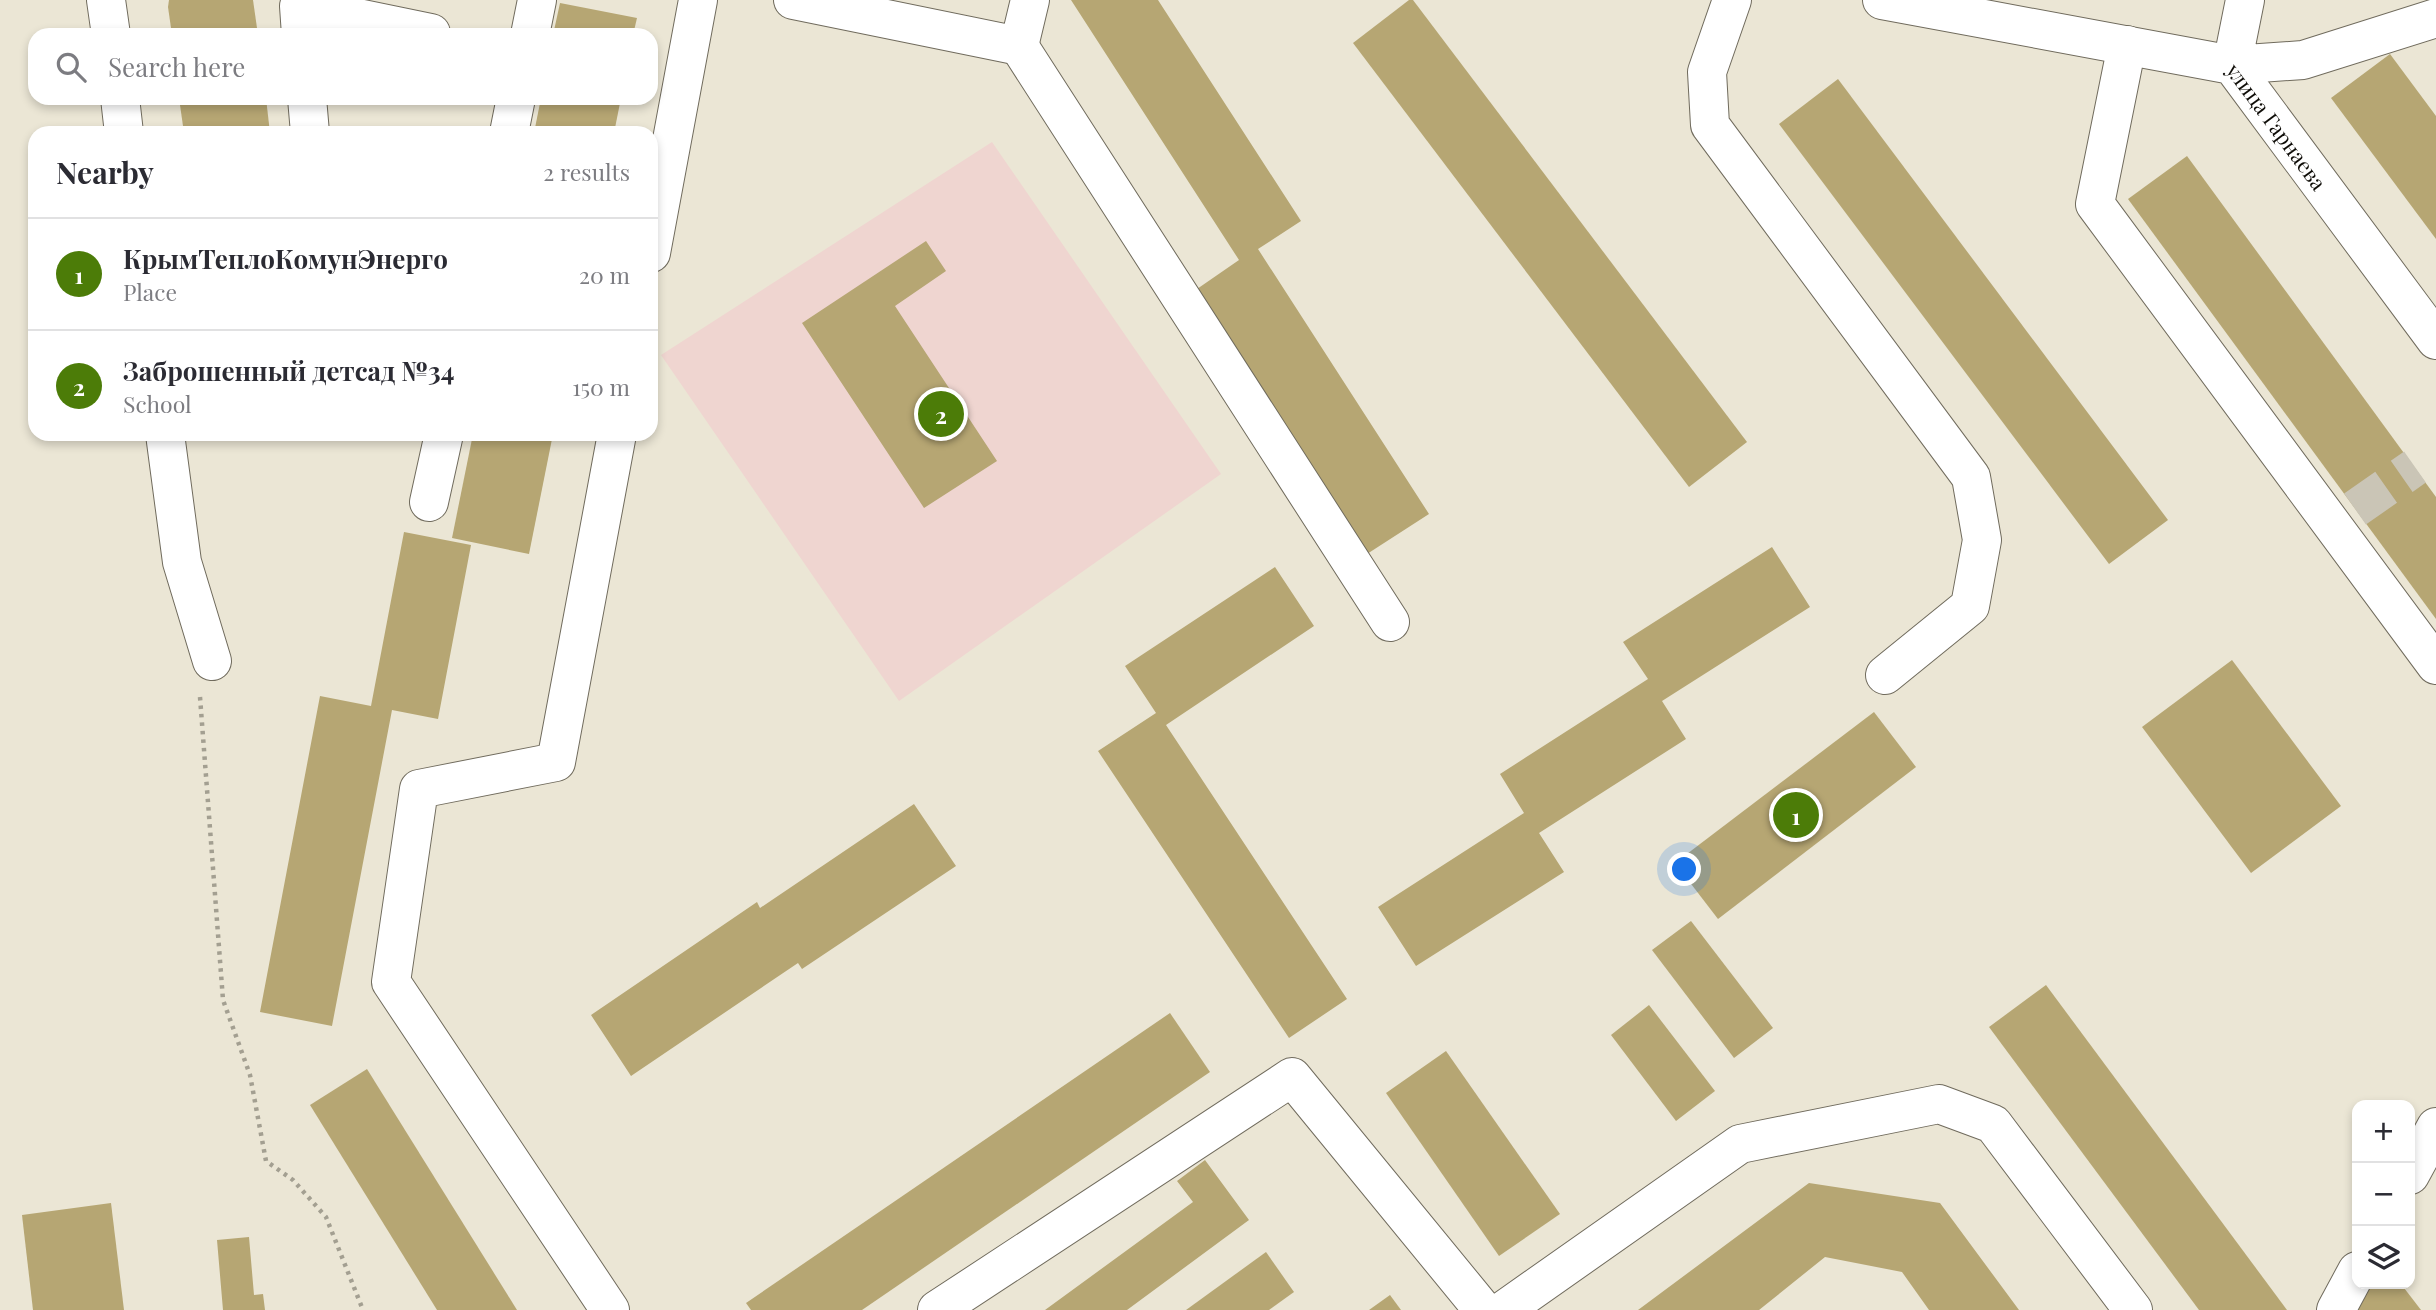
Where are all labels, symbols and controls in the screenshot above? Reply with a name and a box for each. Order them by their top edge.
search box [28,28,658,105]
icon: search [52,48,90,86]
text: Search here [108,49,245,84]
street label: улица Гарнаева [2220,56,2334,196]
text: Nearby [56,152,154,192]
text: 2 results [543,156,630,187]
text: КрымТеплоКомунЭнерго [123,241,448,276]
text: 1 [75,259,83,290]
text: 20 m [579,259,630,290]
text: Place [123,276,177,307]
text: Заброшенный детсад №34 [123,353,455,388]
text: 2 [73,371,85,402]
text: 150 m [572,371,630,402]
text: School [123,388,192,419]
pin: 2 [918,388,964,440]
pin: 1 [1773,789,1819,841]
your location [1667,852,1701,886]
map controls [2352,1100,2415,1289]
button: + [2352,1100,2415,1163]
button: − [2352,1163,2415,1226]
button: layers [2352,1226,2415,1289]

